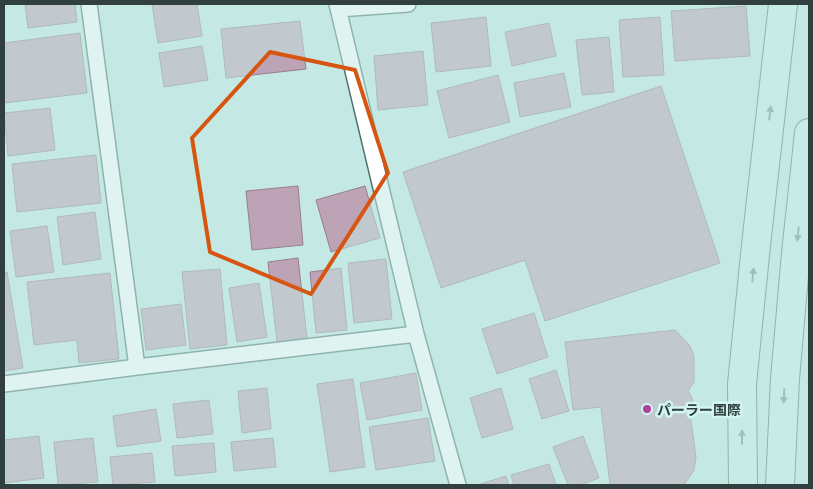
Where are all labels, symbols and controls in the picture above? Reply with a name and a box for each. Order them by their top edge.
one-way arrow [766,105,774,121]
one-way arrow [794,226,802,242]
one-way arrow [749,266,757,282]
one-way arrow [780,388,788,404]
place label: パーラー国際 [657,401,741,418]
marker: パーラー国際 [641,403,653,415]
one-way arrow [738,428,746,444]

